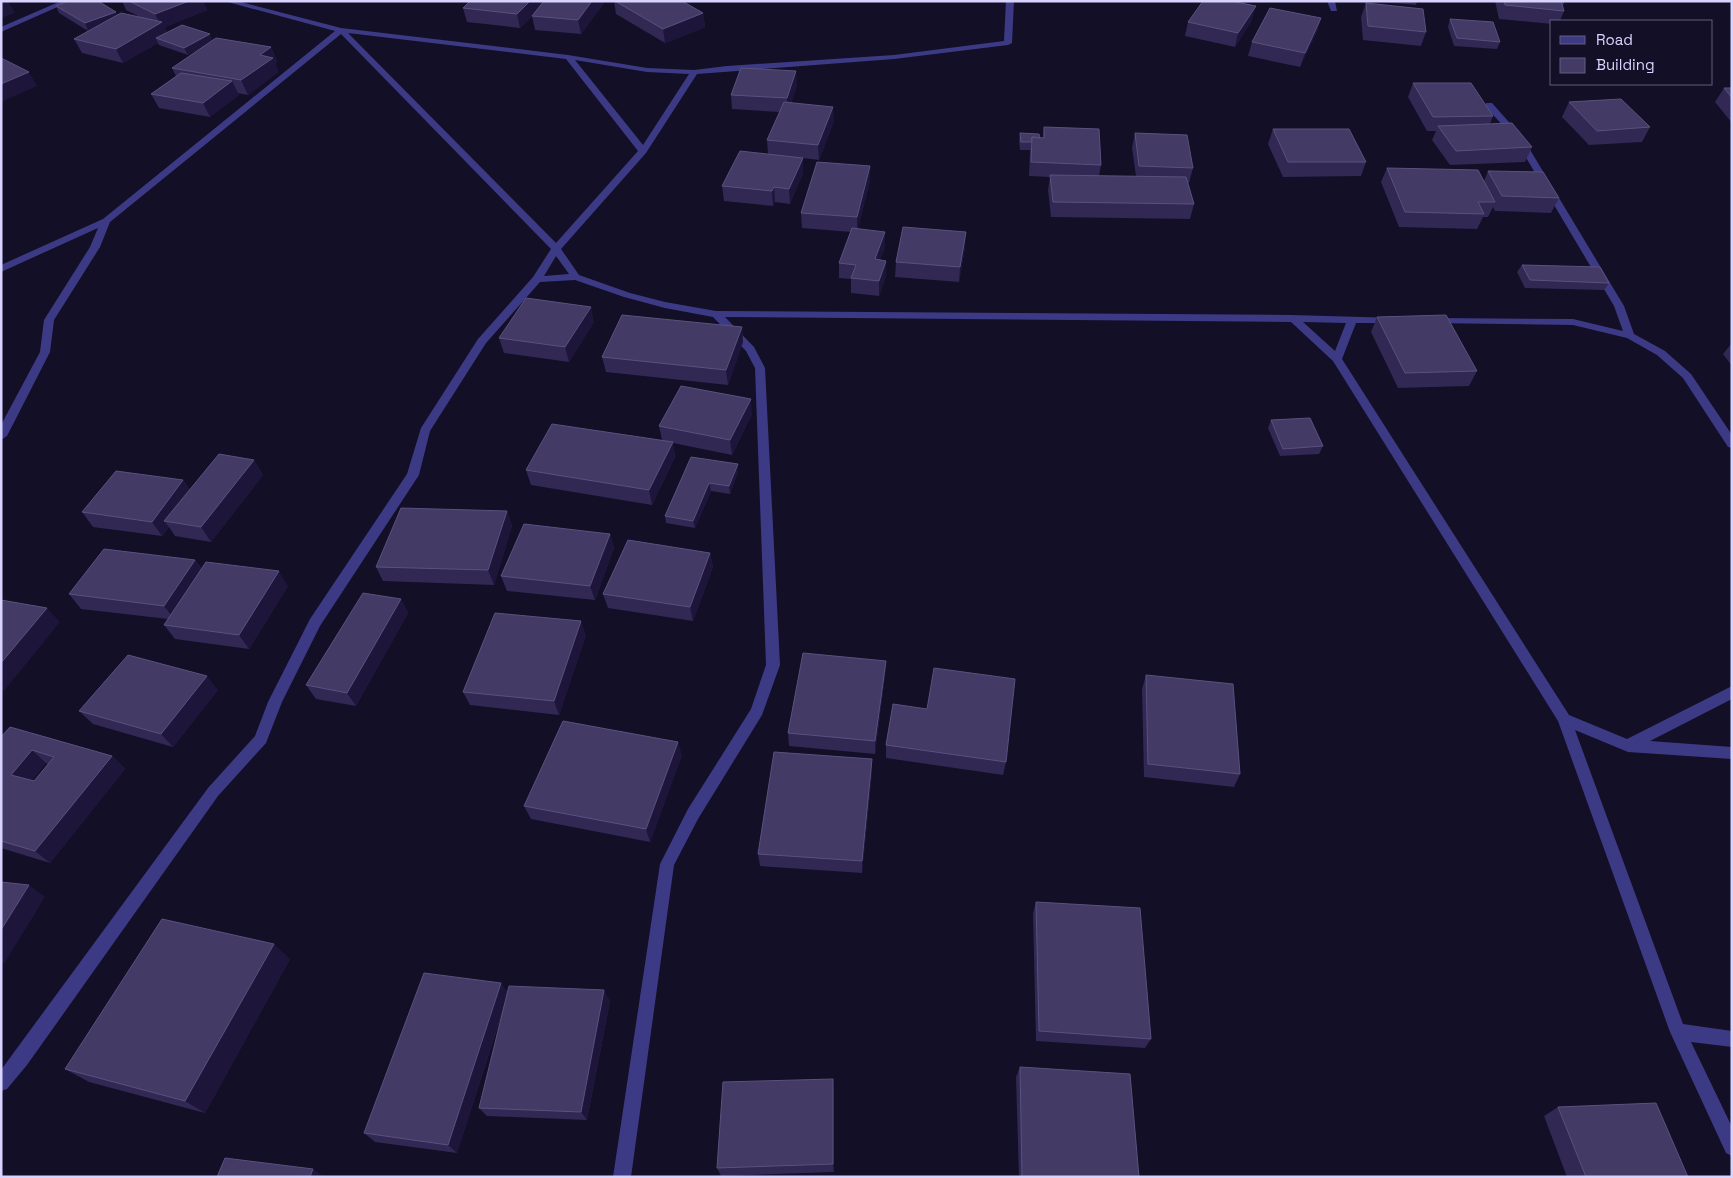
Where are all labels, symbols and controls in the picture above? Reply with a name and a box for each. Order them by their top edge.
legend [1550,20,1713,85]
text: Road [1596,30,1633,49]
text: Building [1596,55,1655,74]

